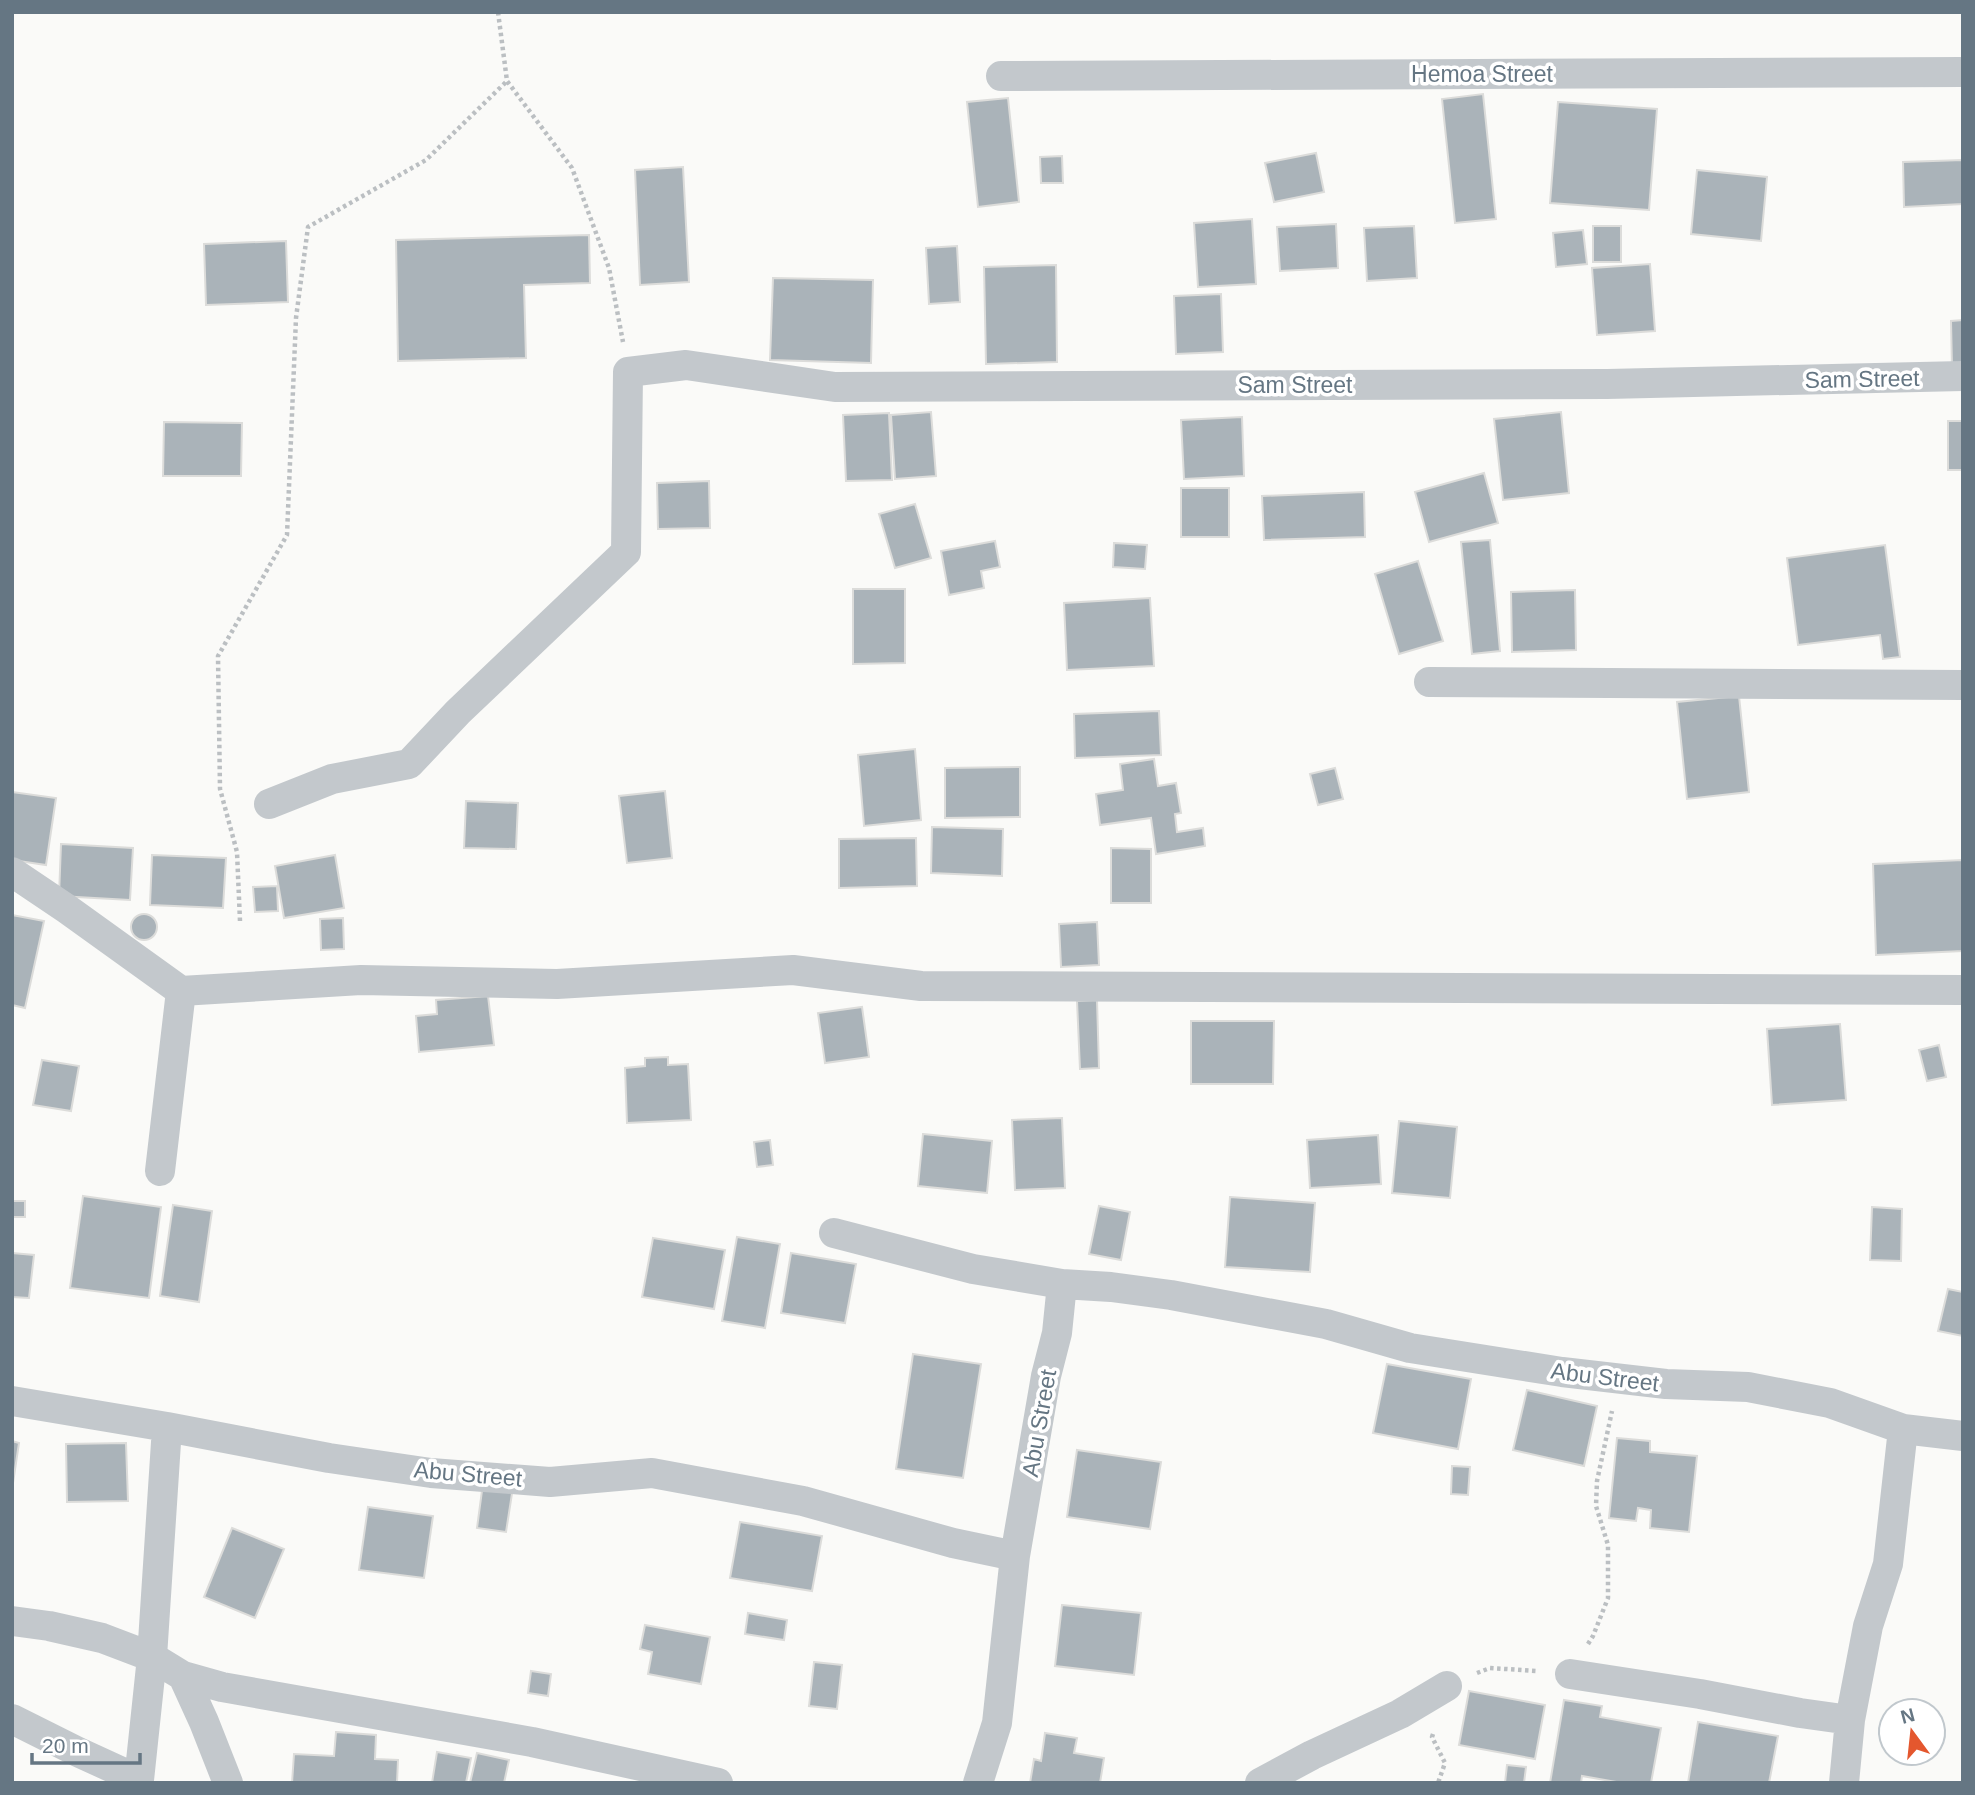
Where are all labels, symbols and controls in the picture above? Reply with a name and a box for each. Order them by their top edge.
street label: Hemoa Street [1411,61,1554,87]
street label: Sam Street [1804,365,1920,393]
street label: Sam Street [1237,372,1353,398]
street label: Abu Street [1549,1357,1661,1397]
street label: Abu Street [1017,1367,1061,1479]
street label: Abu Street [413,1456,524,1492]
north arrow [1877,1697,1947,1767]
text: N [1898,1704,1917,1728]
scale bar [32,1722,140,1766]
text: 20 m [42,1734,89,1757]

